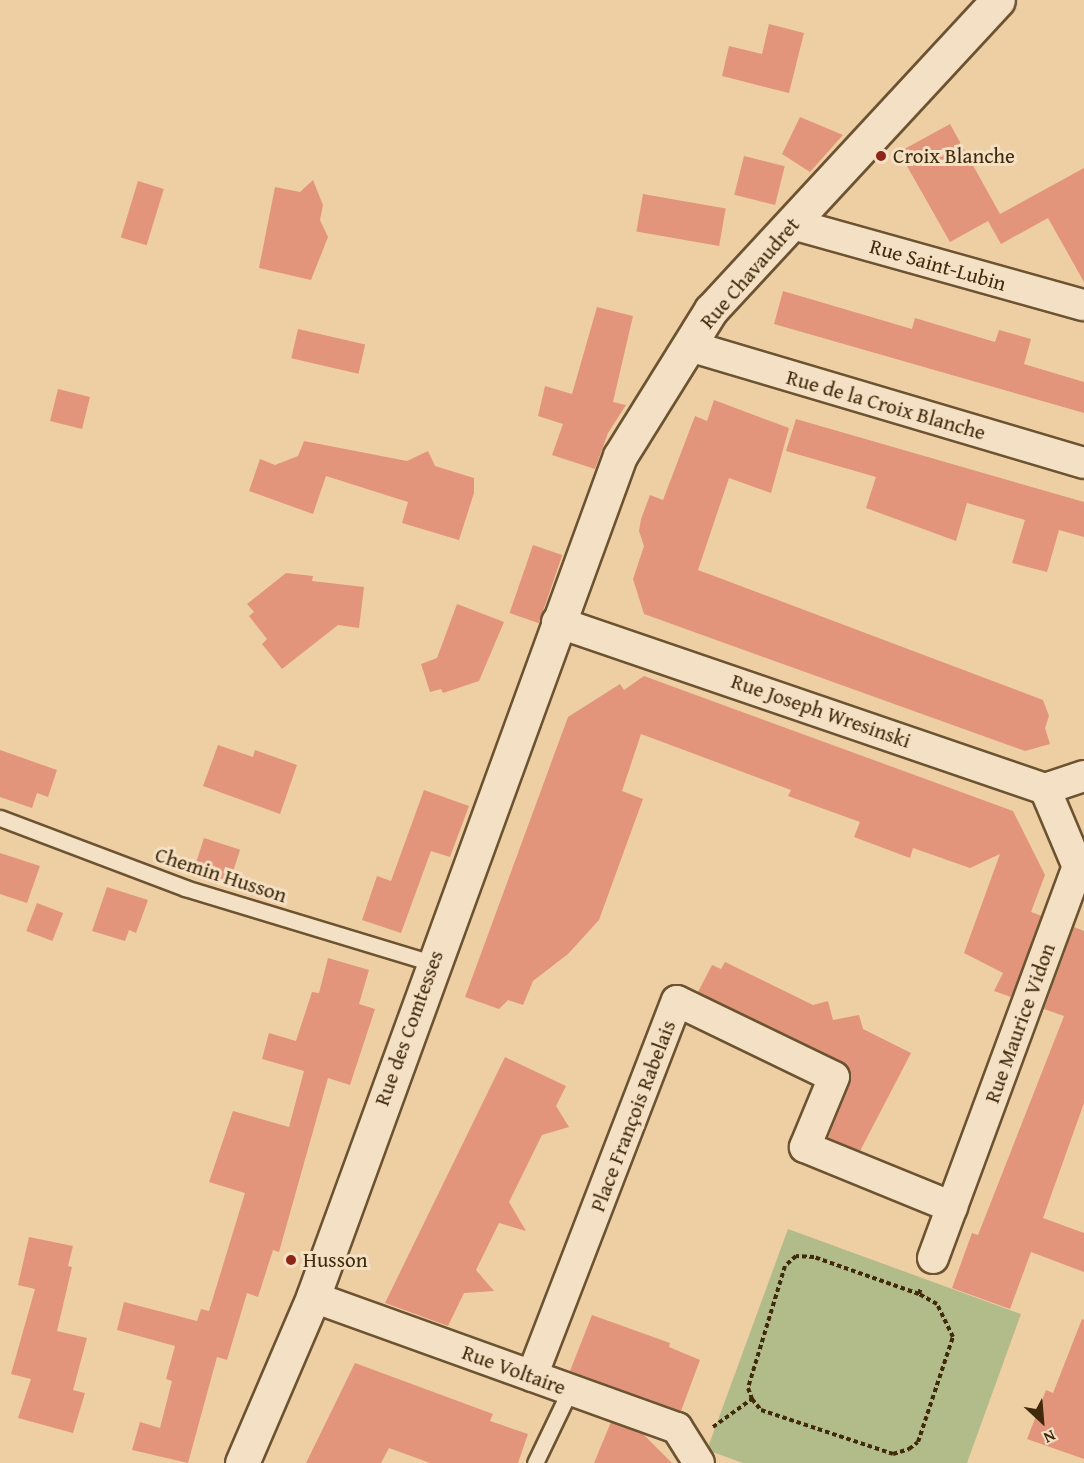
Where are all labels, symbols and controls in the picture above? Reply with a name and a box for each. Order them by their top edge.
place label: Croix Blanche [893,143,1015,169]
marker: Croix Blanche [874,149,888,163]
street label: Rue Chavaudret [695,212,805,334]
street label: Rue Saint-Lubin [867,234,1009,296]
street label: Rue de la Croix Blanche [784,365,988,445]
street label: Rue Joseph Wresinski [728,668,914,754]
street label: Chemin Husson [152,842,290,908]
street label: Rue Maurice Vidon [979,940,1061,1106]
street label: Rue des Comtesses [369,947,449,1109]
street label: Place François Rabelais [585,1017,681,1215]
place label: Husson [303,1247,367,1273]
marker: Husson [284,1253,298,1267]
street label: Rue Voltaire [459,1340,569,1400]
north arrow [1012,1391,1072,1451]
text: N [1040,1424,1060,1450]

